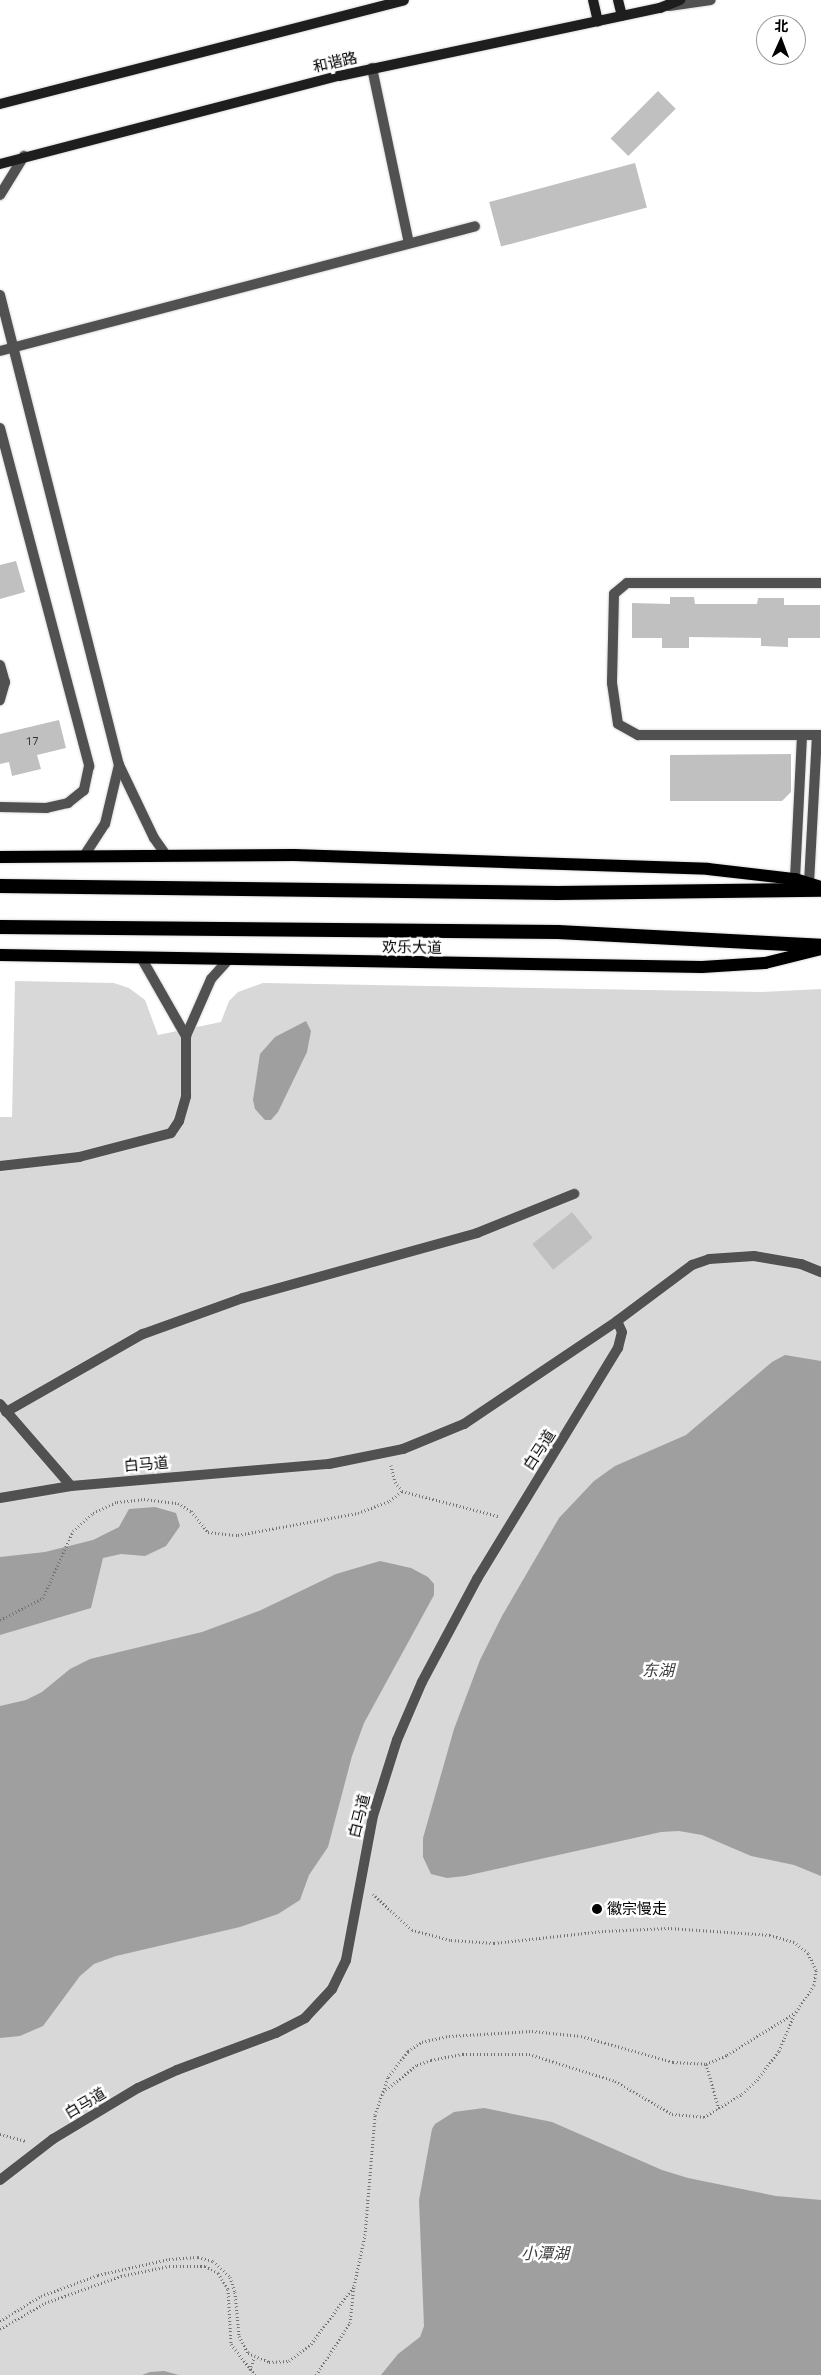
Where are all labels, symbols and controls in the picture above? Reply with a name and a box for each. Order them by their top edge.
north arrow [756,15,806,65]
text: 北 [774,15,789,36]
street label: 和谐路 [311,48,359,76]
house number: 17 [25,734,39,748]
street label: 欢乐大道 [382,937,442,957]
street label: 白马道 [519,1426,559,1474]
street label: 白马道 [123,1453,169,1475]
water label: 东湖 [642,1660,674,1680]
street label: 白马道 [345,1792,373,1840]
place label: 徽宗慢走 [607,1900,667,1918]
marker: 徽宗慢走 [591,1903,603,1915]
street label: 白马道 [61,2084,109,2122]
water label: 小潭湖 [521,2243,569,2263]

